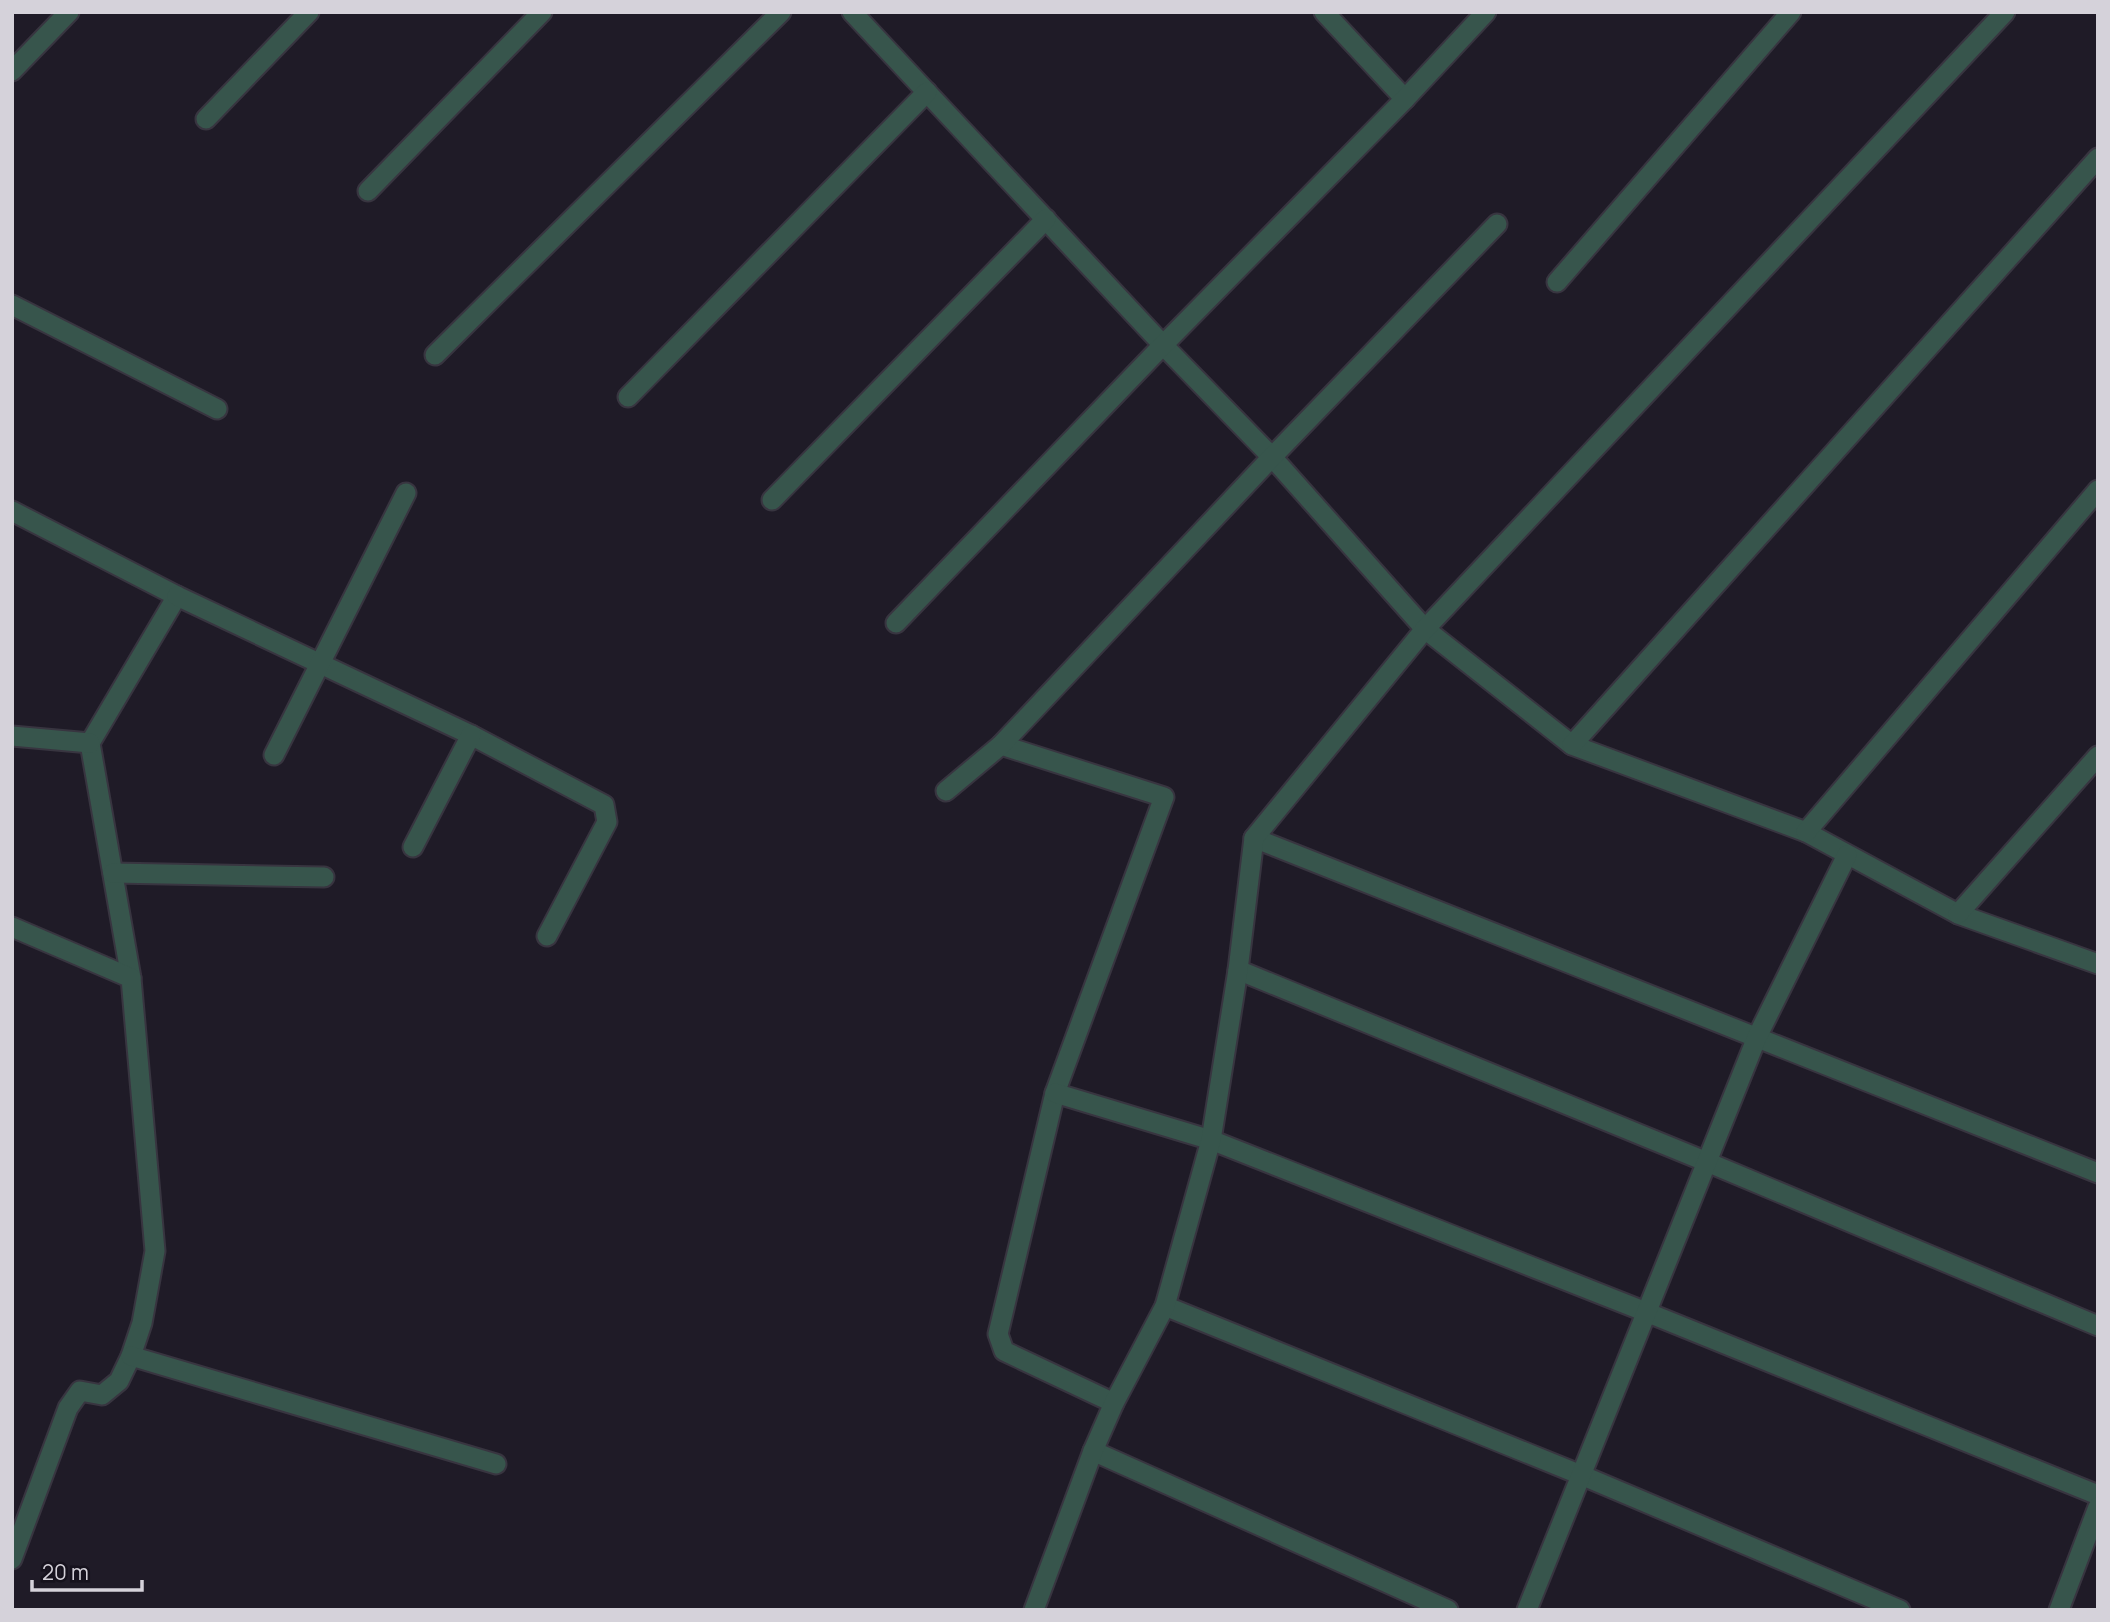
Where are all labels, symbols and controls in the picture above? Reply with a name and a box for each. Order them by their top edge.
scale bar [32,1548,142,1592]
text: 20 m [42,1558,89,1586]

